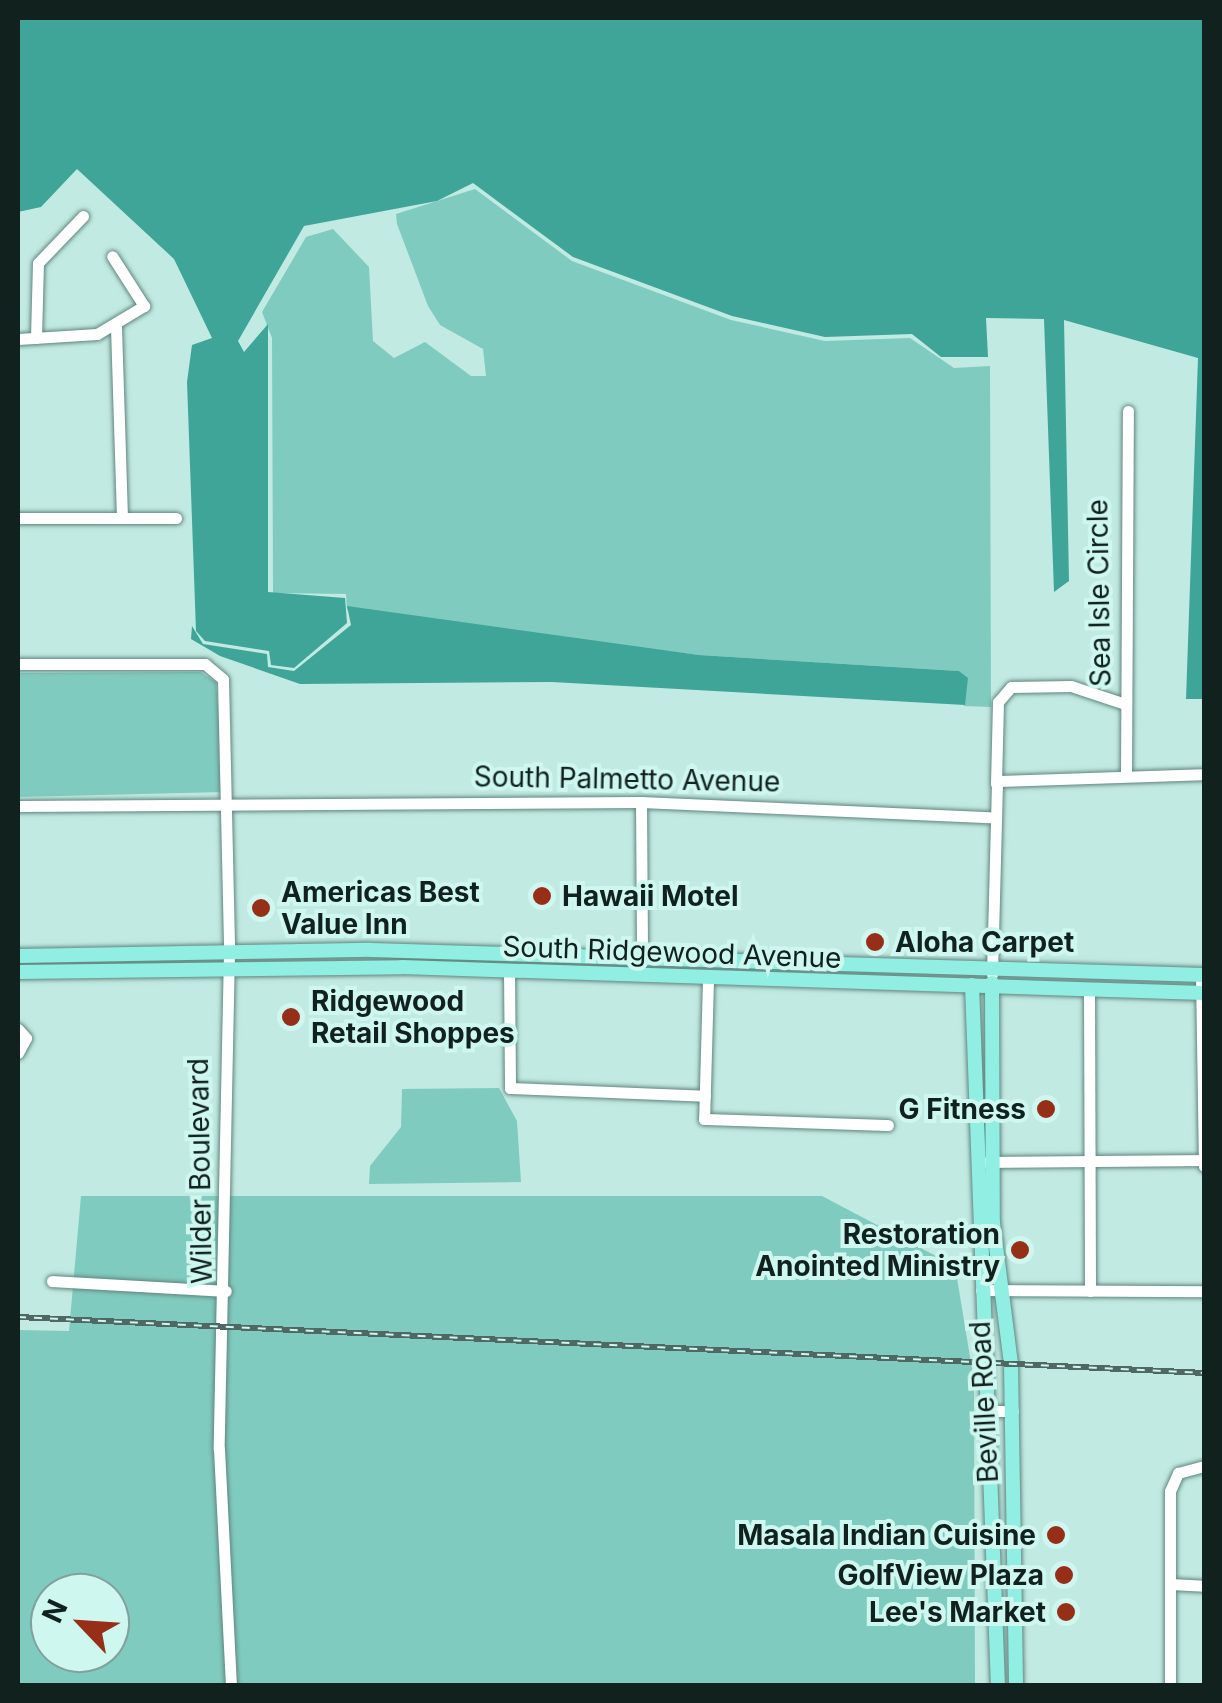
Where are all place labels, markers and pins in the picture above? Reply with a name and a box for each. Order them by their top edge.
place label: Americas Best Value Inn [281,875,480,941]
place label: Hawaii Motel [562,879,738,913]
marker: Hawaii Motel [531,885,553,907]
marker: Americas Best Value Inn [250,897,272,919]
place label: Aloha Carpet [895,925,1074,959]
marker: Aloha Carpet [864,931,886,953]
place label: Ridgewood Retail Shoppes [311,984,515,1050]
marker: Ridgewood Retail Shoppes [280,1006,302,1028]
place label: G Fitness [899,1092,1026,1126]
marker: G Fitness [1035,1098,1057,1120]
place label: Restoration Anointed Ministry [755,1217,1000,1283]
marker: Restoration Anointed Ministry [1009,1239,1031,1261]
place label: Masala Indian Cuisine [737,1518,1036,1552]
marker: Masala Indian Cuisine [1045,1524,1067,1546]
place label: GolfView Plaza [838,1558,1044,1592]
marker: GolfView Plaza [1053,1564,1075,1586]
place label: Lee's Market [869,1595,1046,1629]
marker: Lee's Market [1055,1601,1077,1623]

